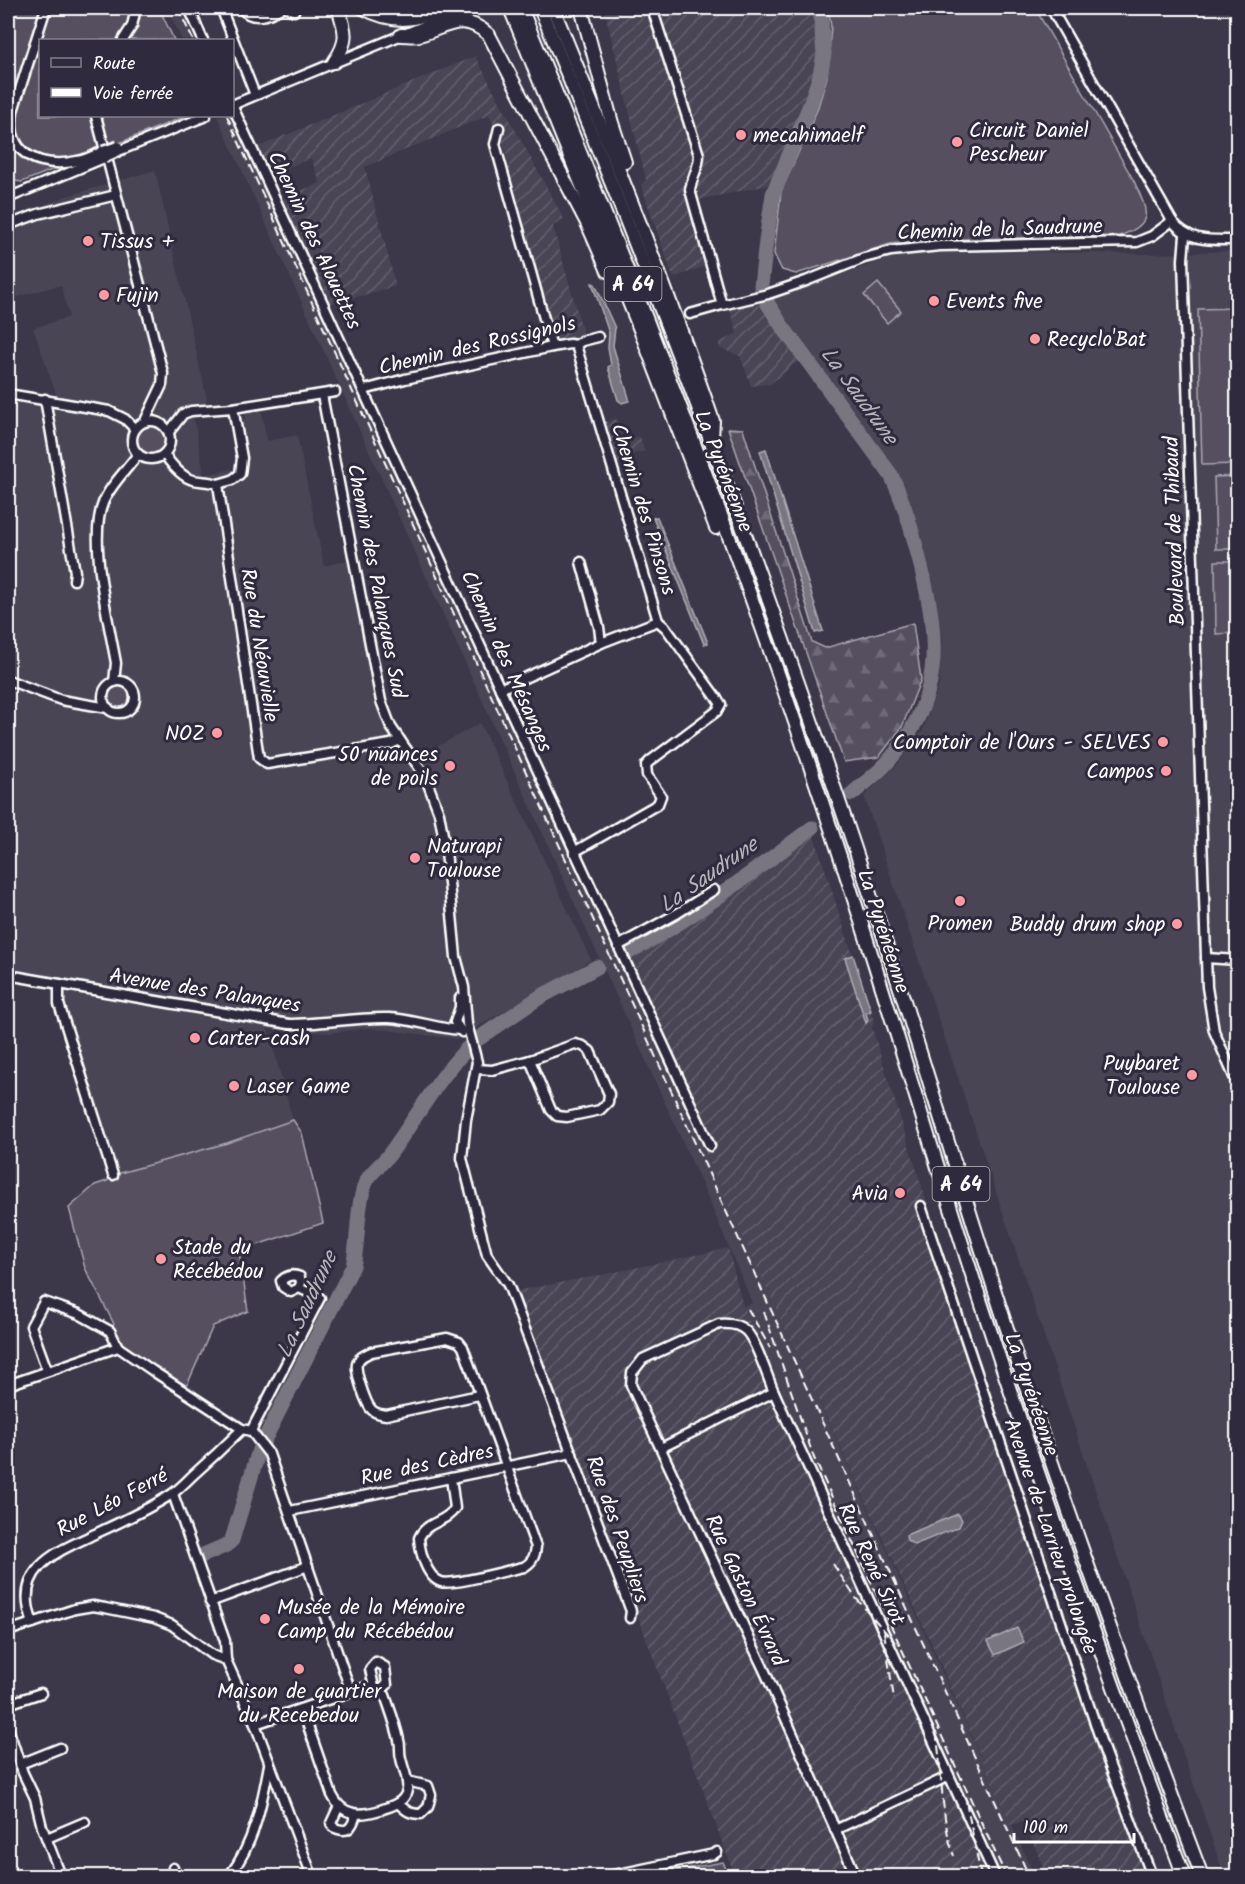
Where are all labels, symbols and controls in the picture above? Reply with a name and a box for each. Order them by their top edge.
legend [39,39,234,117]
text: Route [93,50,135,79]
text: Voie ferrée [93,80,173,109]
place label: Circuit Daniel Pescheur [969,115,1089,172]
place label: mecahimaelf [753,120,866,153]
marker: mecahimaelf [734,128,748,142]
marker: Circuit Daniel Pescheur [950,135,964,149]
street label: Chemin des Alouettes [258,146,370,335]
street label: Chemin de la Saudrune [897,210,1104,251]
place label: Tissus + [100,226,175,259]
marker: Tissus + [81,234,95,248]
road number: A 64 [604,267,662,301]
place label: Fujin [116,280,159,313]
place label: Events five [946,286,1043,319]
marker: Fujin [97,288,111,302]
marker: Events five [927,294,941,308]
street label: Chemin des Rossignols [376,308,579,385]
place label: Recyclo'Bat [1047,324,1147,357]
marker: Recyclo'Bat [1028,332,1042,346]
water label: La Saudrune [810,340,907,455]
street label: La Pyrénéenne [684,405,761,538]
street label: Chemin des Pinsons [601,419,684,599]
street label: Boulevard de Thibaud [1156,435,1195,626]
street label: Chemin des Palanques Sud [337,461,415,702]
street label: Chemin des Mésanges [451,565,561,758]
street label: Rue du Néouvielle [230,566,287,725]
place label: NOZ [165,718,205,751]
marker: NOZ [210,726,224,740]
place label: Comptoir de l'Ours - SELVES [893,727,1151,760]
marker: Comptoir de l'Ours - SELVES [1156,735,1170,749]
place label: 50 nuances de poils [338,739,438,796]
place label: Campos [1086,756,1154,789]
marker: 50 nuances de poils [443,759,457,773]
marker: Campos [1159,764,1173,778]
water label: La Saudrune [653,828,768,923]
place label: Naturapi Toulouse [427,831,502,888]
marker: Naturapi Toulouse [408,851,422,865]
street label: La Pyrénéenne [847,865,918,998]
marker: Promen [953,894,967,908]
place label: Promen [927,908,993,941]
place label: Buddy drum shop [1010,909,1165,942]
marker: Buddy drum shop [1170,917,1184,931]
street label: Avenue des Palanques [107,960,303,1023]
place label: Carter-cash [207,1023,310,1056]
marker: Carter-cash [188,1031,202,1045]
place label: Puybaret Toulouse [1103,1048,1181,1105]
marker: Puybaret Toulouse [1185,1068,1199,1082]
place label: Laser Game [246,1071,350,1104]
marker: Laser Game [227,1079,241,1093]
road number: A 64 [932,1167,990,1201]
place label: Avia [852,1178,888,1211]
marker: Avia [893,1186,907,1200]
place label: Stade du Récébédou [173,1232,263,1289]
water label: La Saudrune [268,1244,349,1364]
marker: Stade du Récébédou [154,1252,168,1266]
street label: La Pyrénéenne [994,1328,1067,1461]
street label: Avenue de Larrieu prolongée [994,1414,1106,1660]
street label: Rue des Cèdres [358,1435,497,1496]
street label: Rue des Peupliers [576,1451,657,1608]
street label: Rue Léo Ferré [51,1460,175,1547]
street label: Rue René Sirot [828,1498,914,1632]
street label: Rue Gaston Évrard [695,1509,795,1673]
place label: Musée de la Mémoire Camp du Récébédou [277,1592,465,1649]
marker: Musée de la Mémoire Camp du Récébédou [258,1612,272,1626]
marker: Maison de quartier du Recebedou [292,1662,306,1676]
place label: Maison de quartier du Recebedou [217,1676,382,1733]
scale bar [1014,1806,1134,1844]
text: 100 m [1023,1814,1068,1843]

